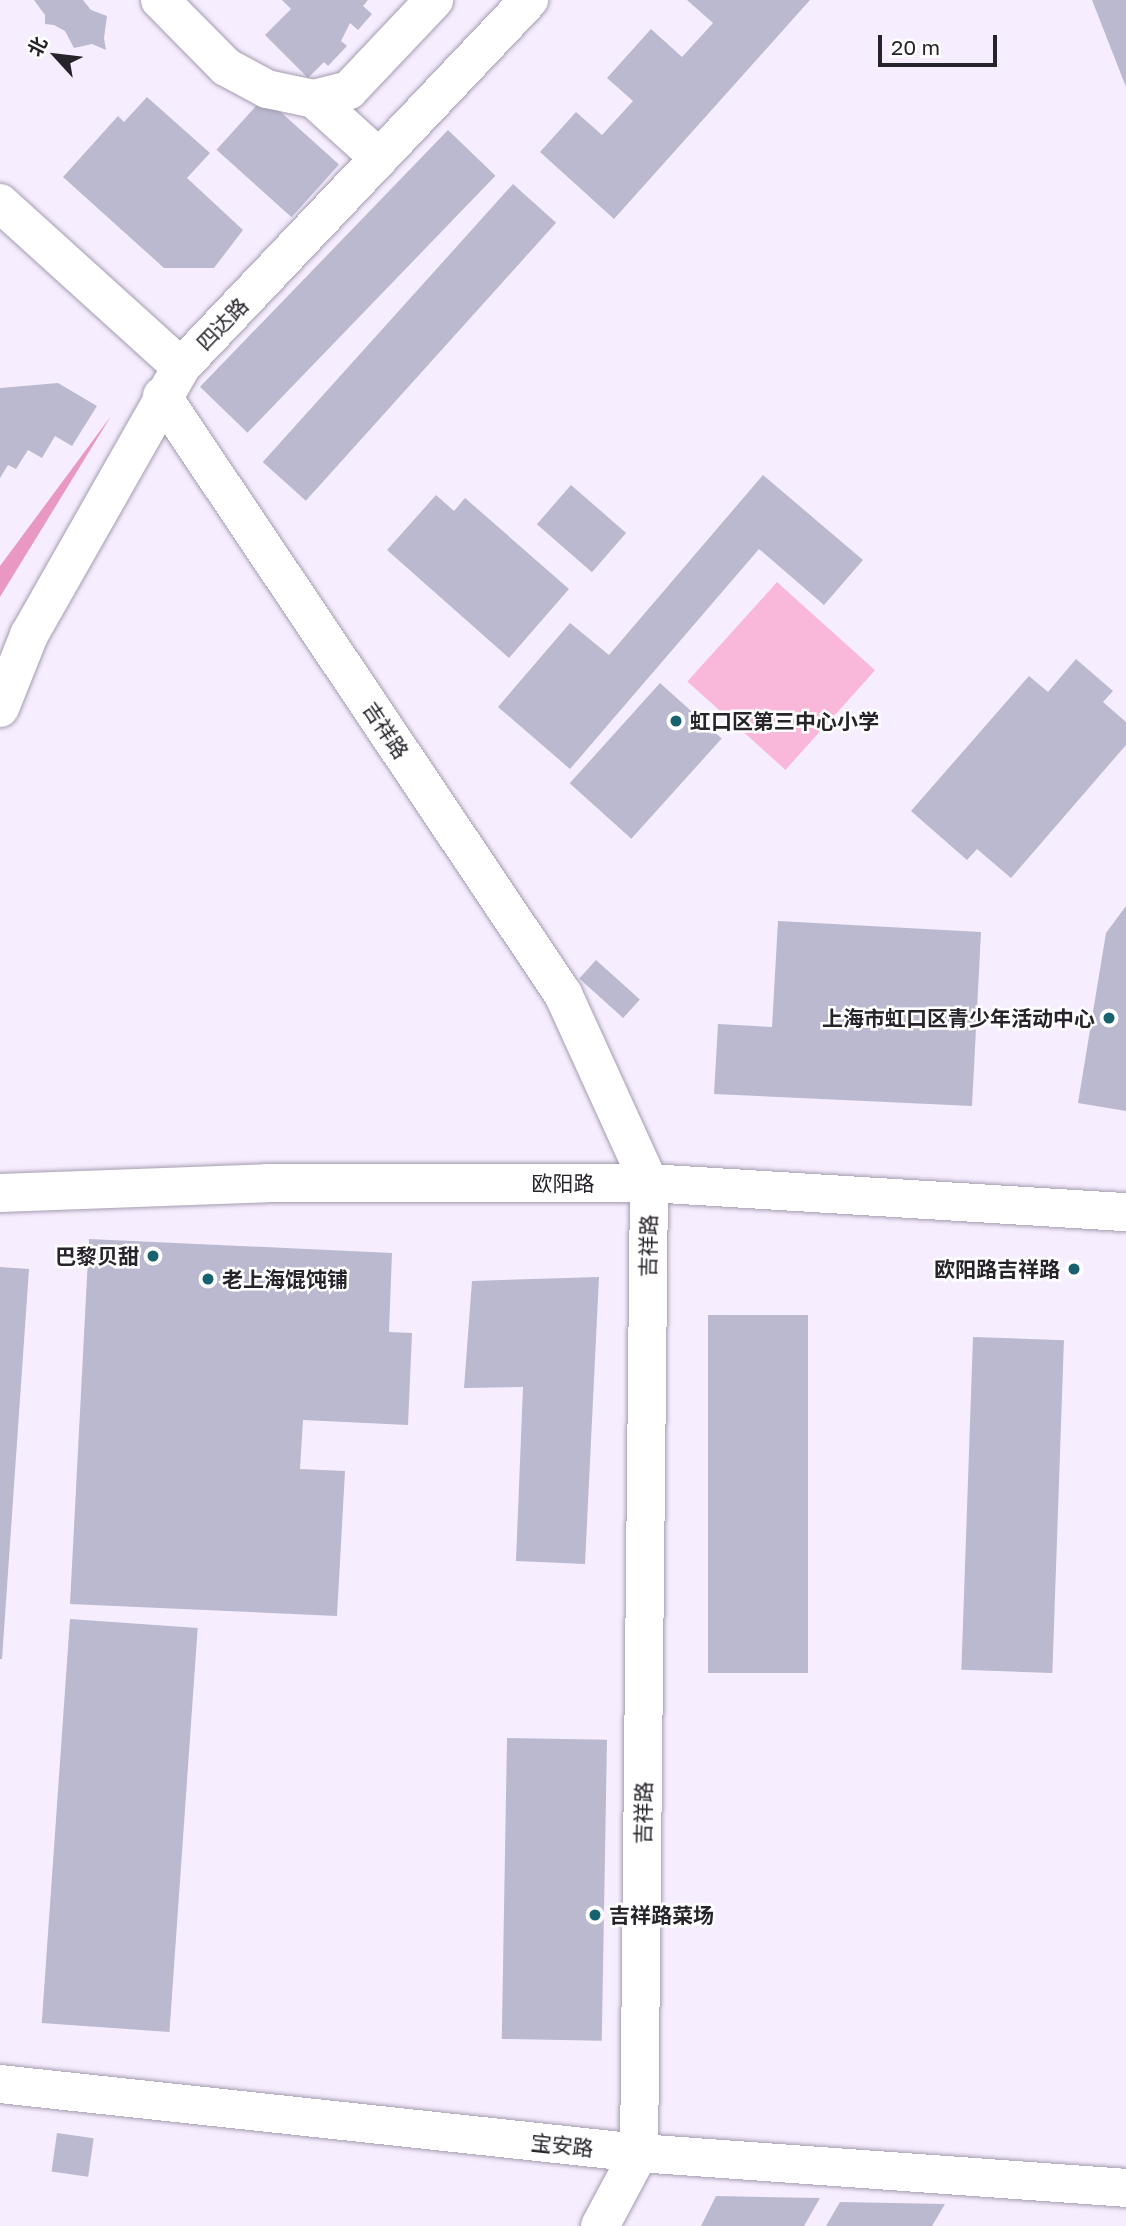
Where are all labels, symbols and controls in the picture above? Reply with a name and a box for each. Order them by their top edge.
north arrow [21,21,91,91]
scale bar [881,21,1000,65]
text: 北 [22,33,51,60]
text: 20 m [891,34,940,60]
street label: 四达路 [191,293,253,355]
street label: 吉祥路 [358,697,414,763]
place label: 虹口区第三中心小学 [690,708,879,734]
marker: 虹口区第三中心小学 [668,713,684,729]
place label: 上海市虹口区青少年活动中心 [822,1005,1095,1031]
marker: 上海市虹口区青少年活动中心 [1101,1010,1117,1026]
street label: 欧阳路 [532,1170,594,1196]
street label: 吉祥路 [635,1214,661,1278]
place label: 巴黎贝甜 [55,1243,139,1269]
marker: 巴黎贝甜 [145,1248,161,1264]
place label: 欧阳路吉祥路 [934,1256,1060,1282]
marker: 欧阳路吉祥路 [1066,1261,1082,1277]
place label: 老上海馄饨铺 [222,1266,348,1292]
marker: 老上海馄饨铺 [200,1271,216,1287]
street label: 吉祥路 [630,1781,656,1845]
place label: 吉祥路菜场 [609,1902,714,1928]
marker: 吉祥路菜场 [587,1907,603,1923]
street label: 宝安路 [529,2129,595,2161]

